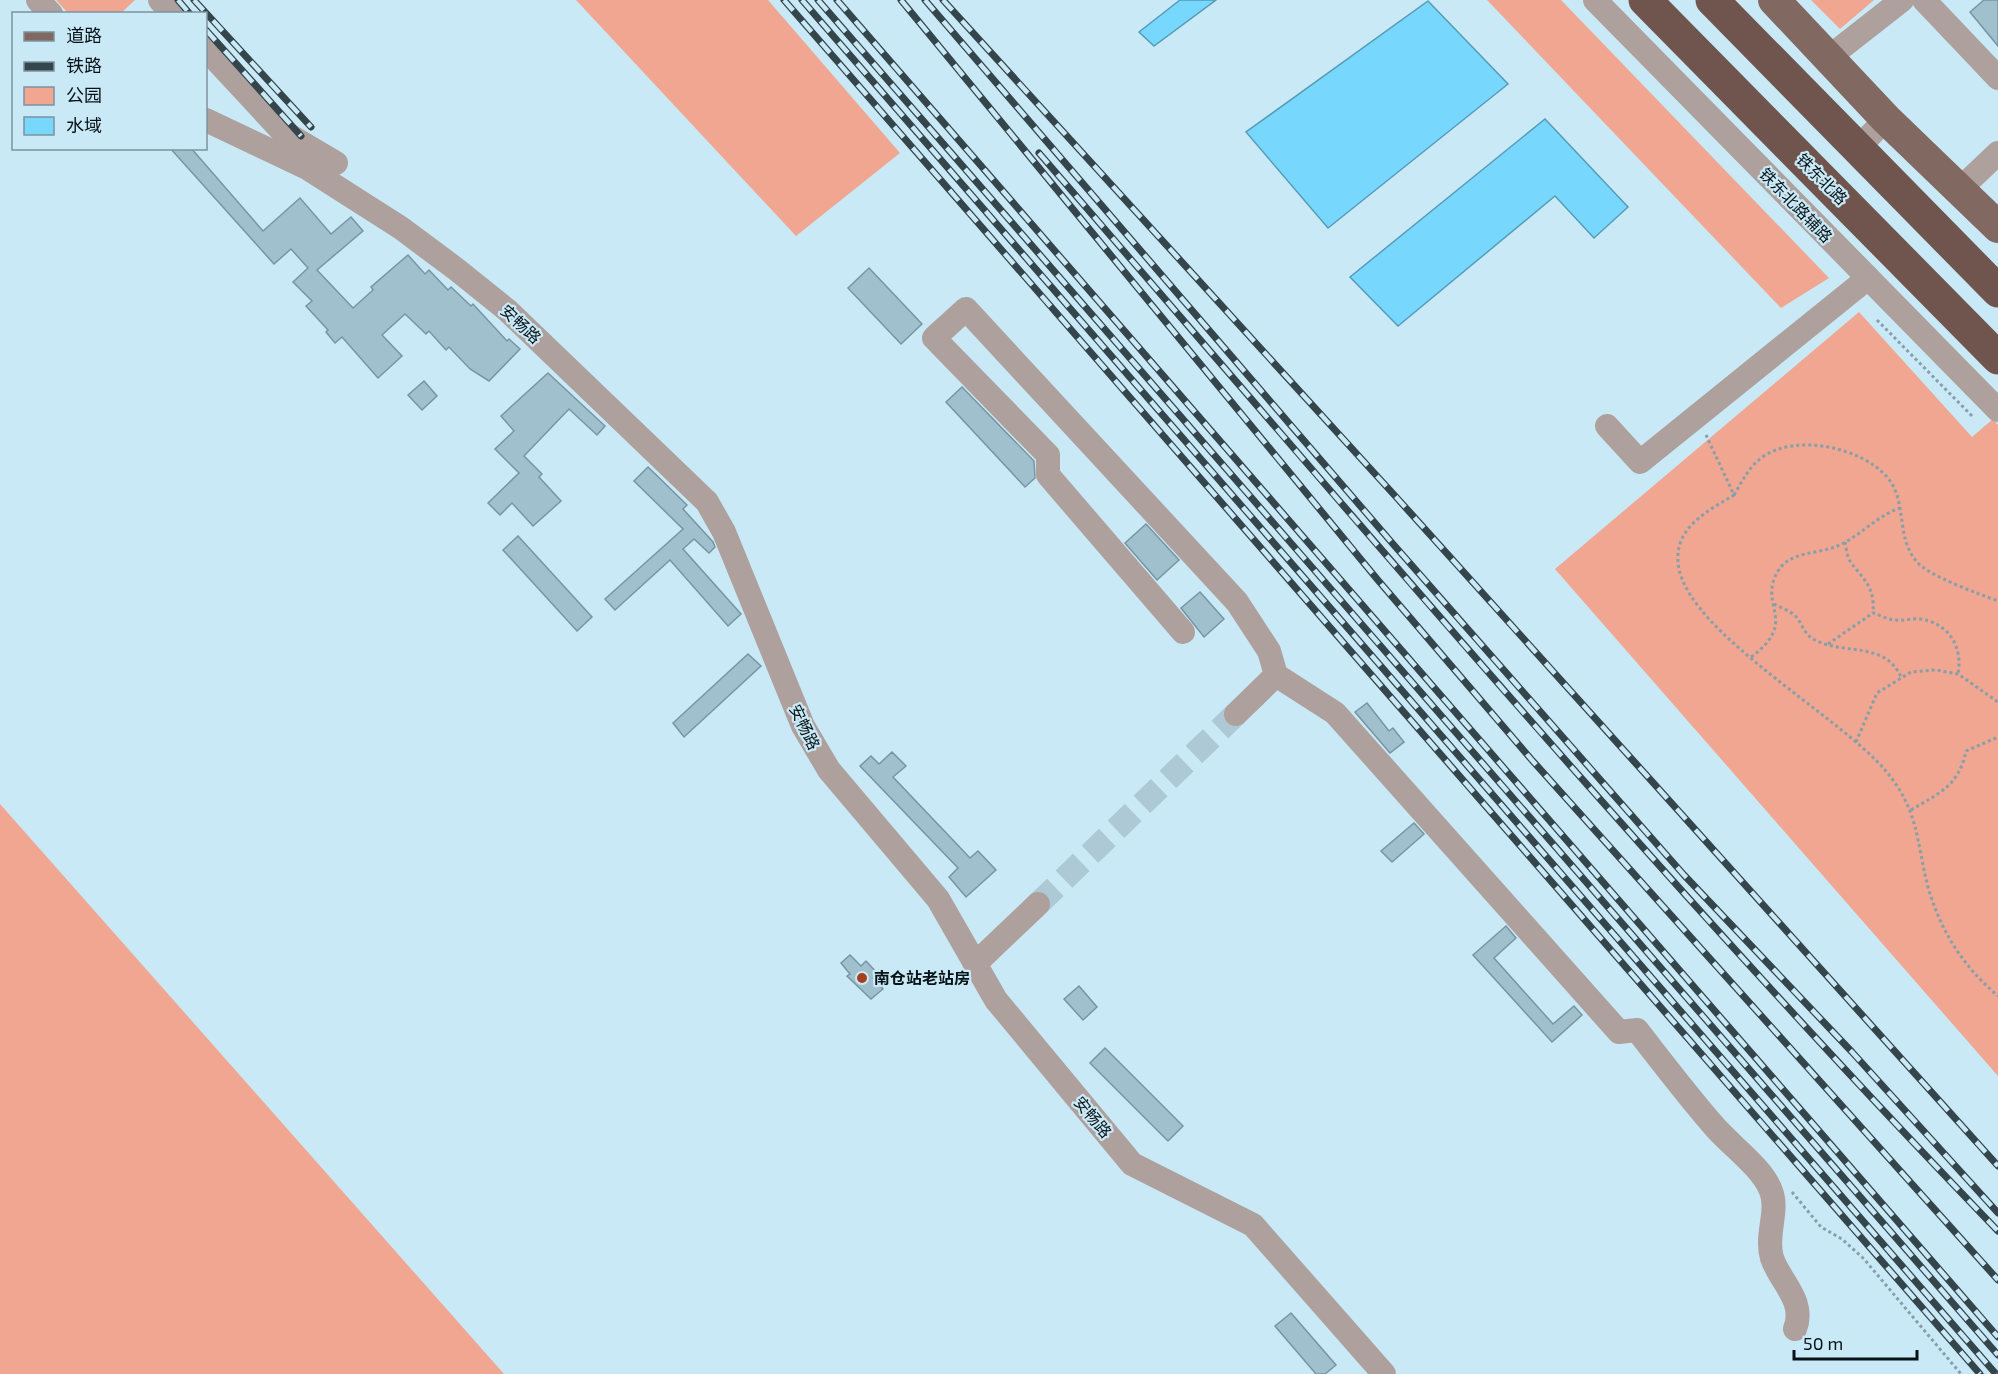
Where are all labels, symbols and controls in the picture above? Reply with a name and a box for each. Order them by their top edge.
legend [12,12,207,150]
text: 道路 [66,24,102,46]
text: 铁路 [66,54,102,76]
text: 公园 [66,84,102,106]
text: 水域 [66,114,102,136]
street label: 铁东北路 [1793,149,1852,208]
street label: 铁东北路辅路 [1756,164,1837,246]
street label: 安畅路 [497,300,545,347]
street label: 安畅路 [786,701,825,753]
place label: 南仓站老站房 [874,968,970,987]
marker: 南仓站老站房 [855,971,869,985]
street label: 安畅路 [1071,1092,1116,1141]
scale bar [1794,1323,1917,1361]
text: 50 m [1803,1332,1843,1354]

